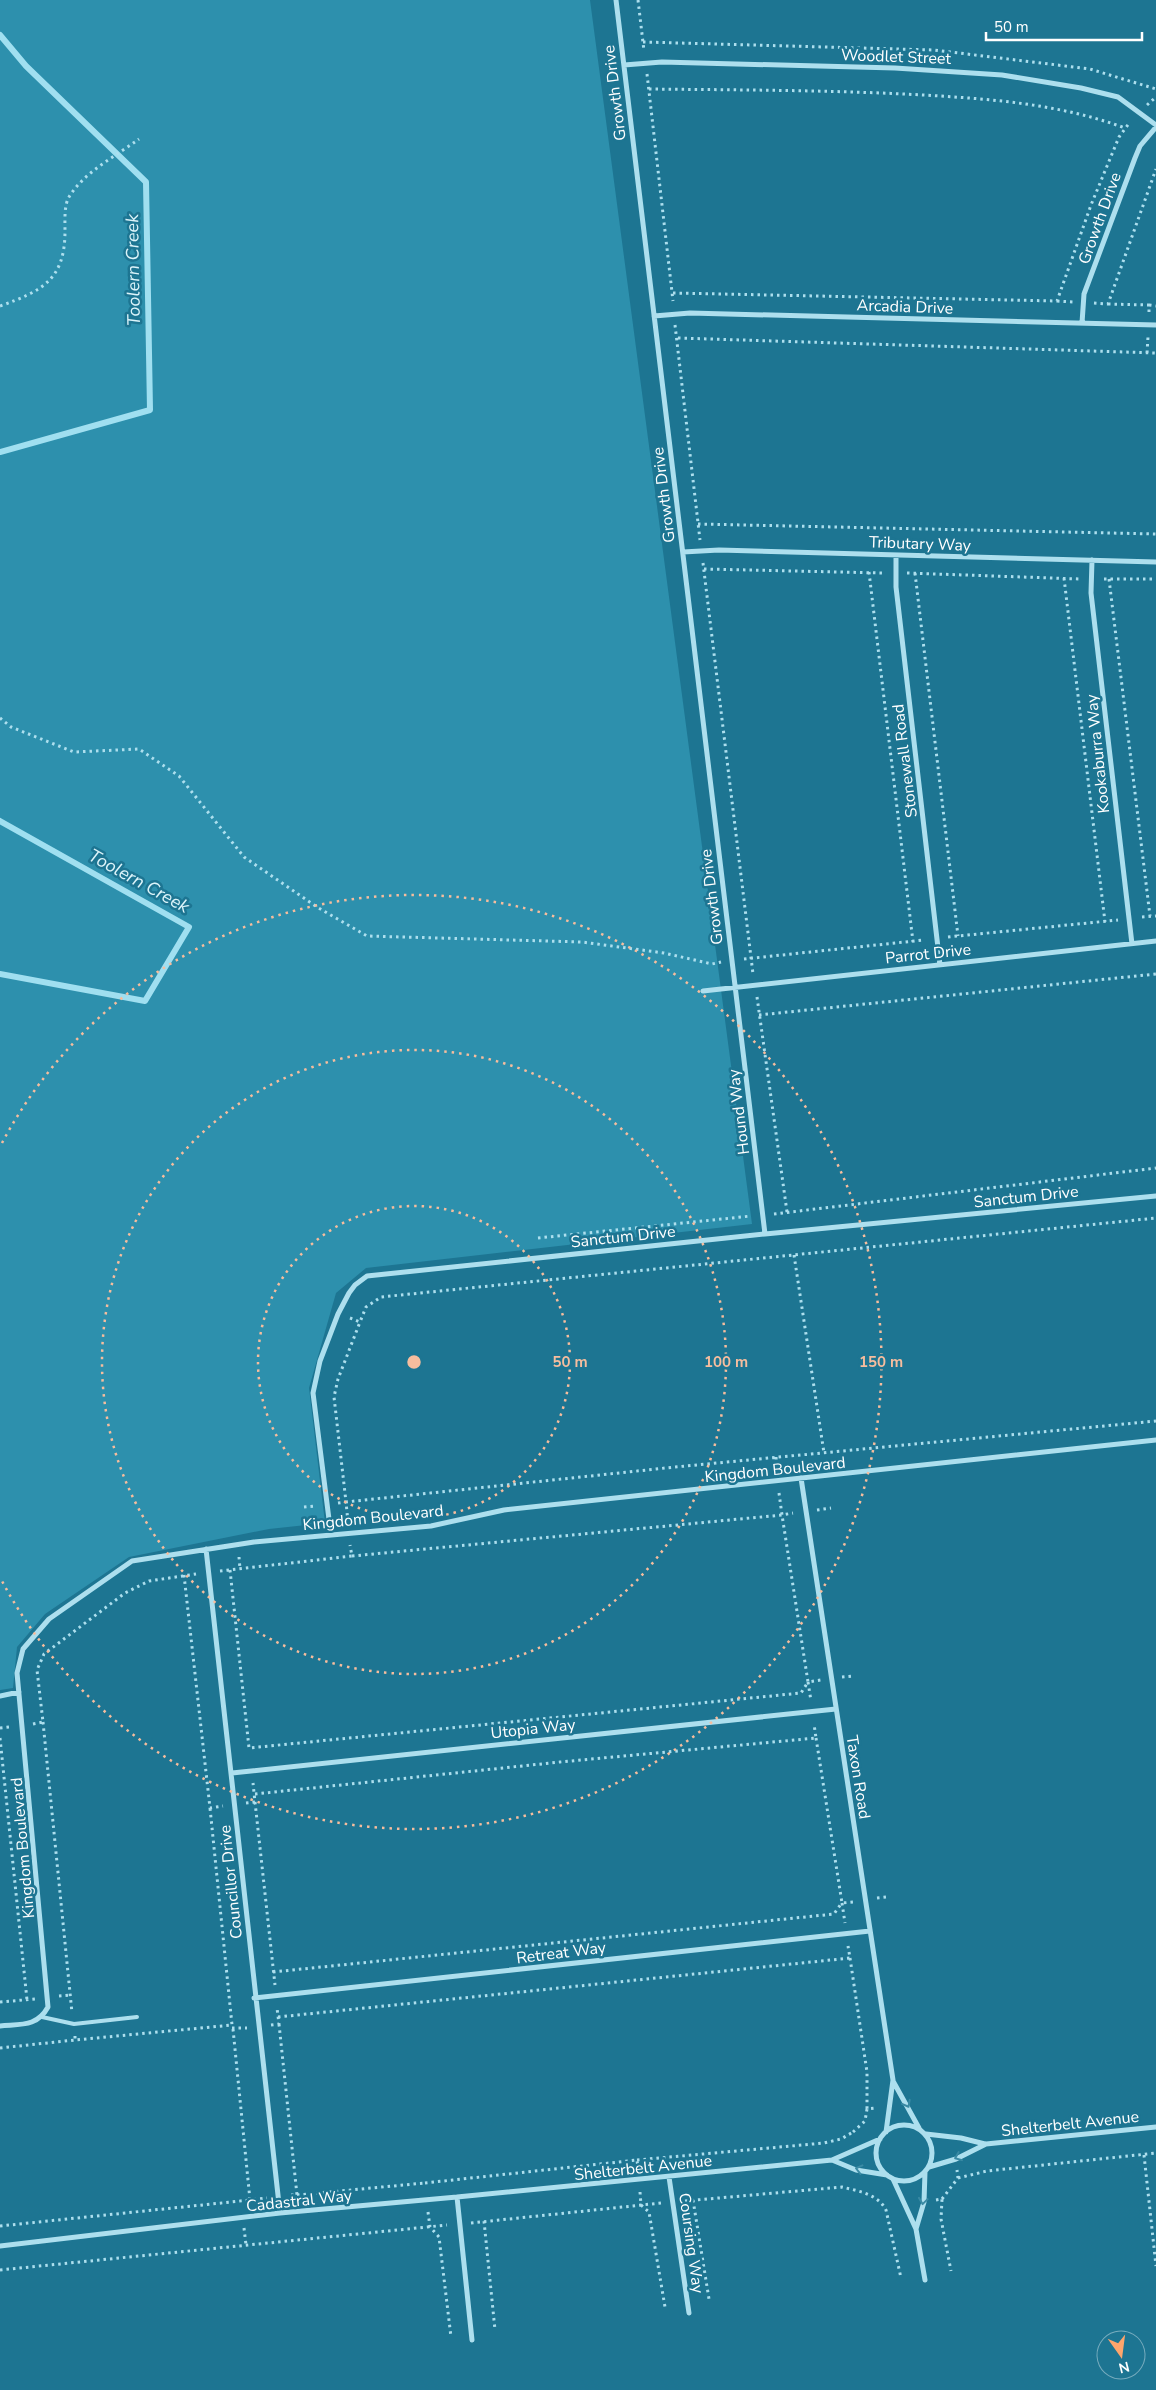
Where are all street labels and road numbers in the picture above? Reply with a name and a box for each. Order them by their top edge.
street label: Growth Drive [598,44,632,142]
street label: Woodlet Street [840,44,952,70]
street label: Growth Drive [1073,169,1127,267]
street label: Arcadia Drive [856,294,954,320]
street label: Growth Drive [647,446,681,544]
street label: Tributary Way [869,531,972,557]
street label: Kookaburra Way [1081,693,1115,815]
street label: Stonewall Road [887,703,923,819]
street label: Growth Drive [695,848,729,946]
street label: Parrot Drive [884,939,972,969]
street label: Hound Way [723,1067,755,1156]
street label: Sanctum Drive [973,1181,1080,1213]
street label: Sanctum Drive [570,1221,677,1253]
street label: Kingdom Boulevard [704,1452,847,1488]
street label: Kingdom Boulevard [302,1500,445,1536]
street label: Utopia Way [490,1714,577,1744]
street label: Taxon Road [841,1734,875,1821]
street label: Kingdom Boulevard [6,1776,40,1919]
street label: Councillor Drive [214,1824,248,1940]
street label: Retreat Way [515,1936,608,1969]
street label: Shelterbelt Avenue [1000,2106,1140,2142]
street label: Shelterbelt Avenue [573,2150,713,2186]
street label: Cadastral Way [245,2184,354,2217]
street label: Coursing Way [673,2192,709,2295]

